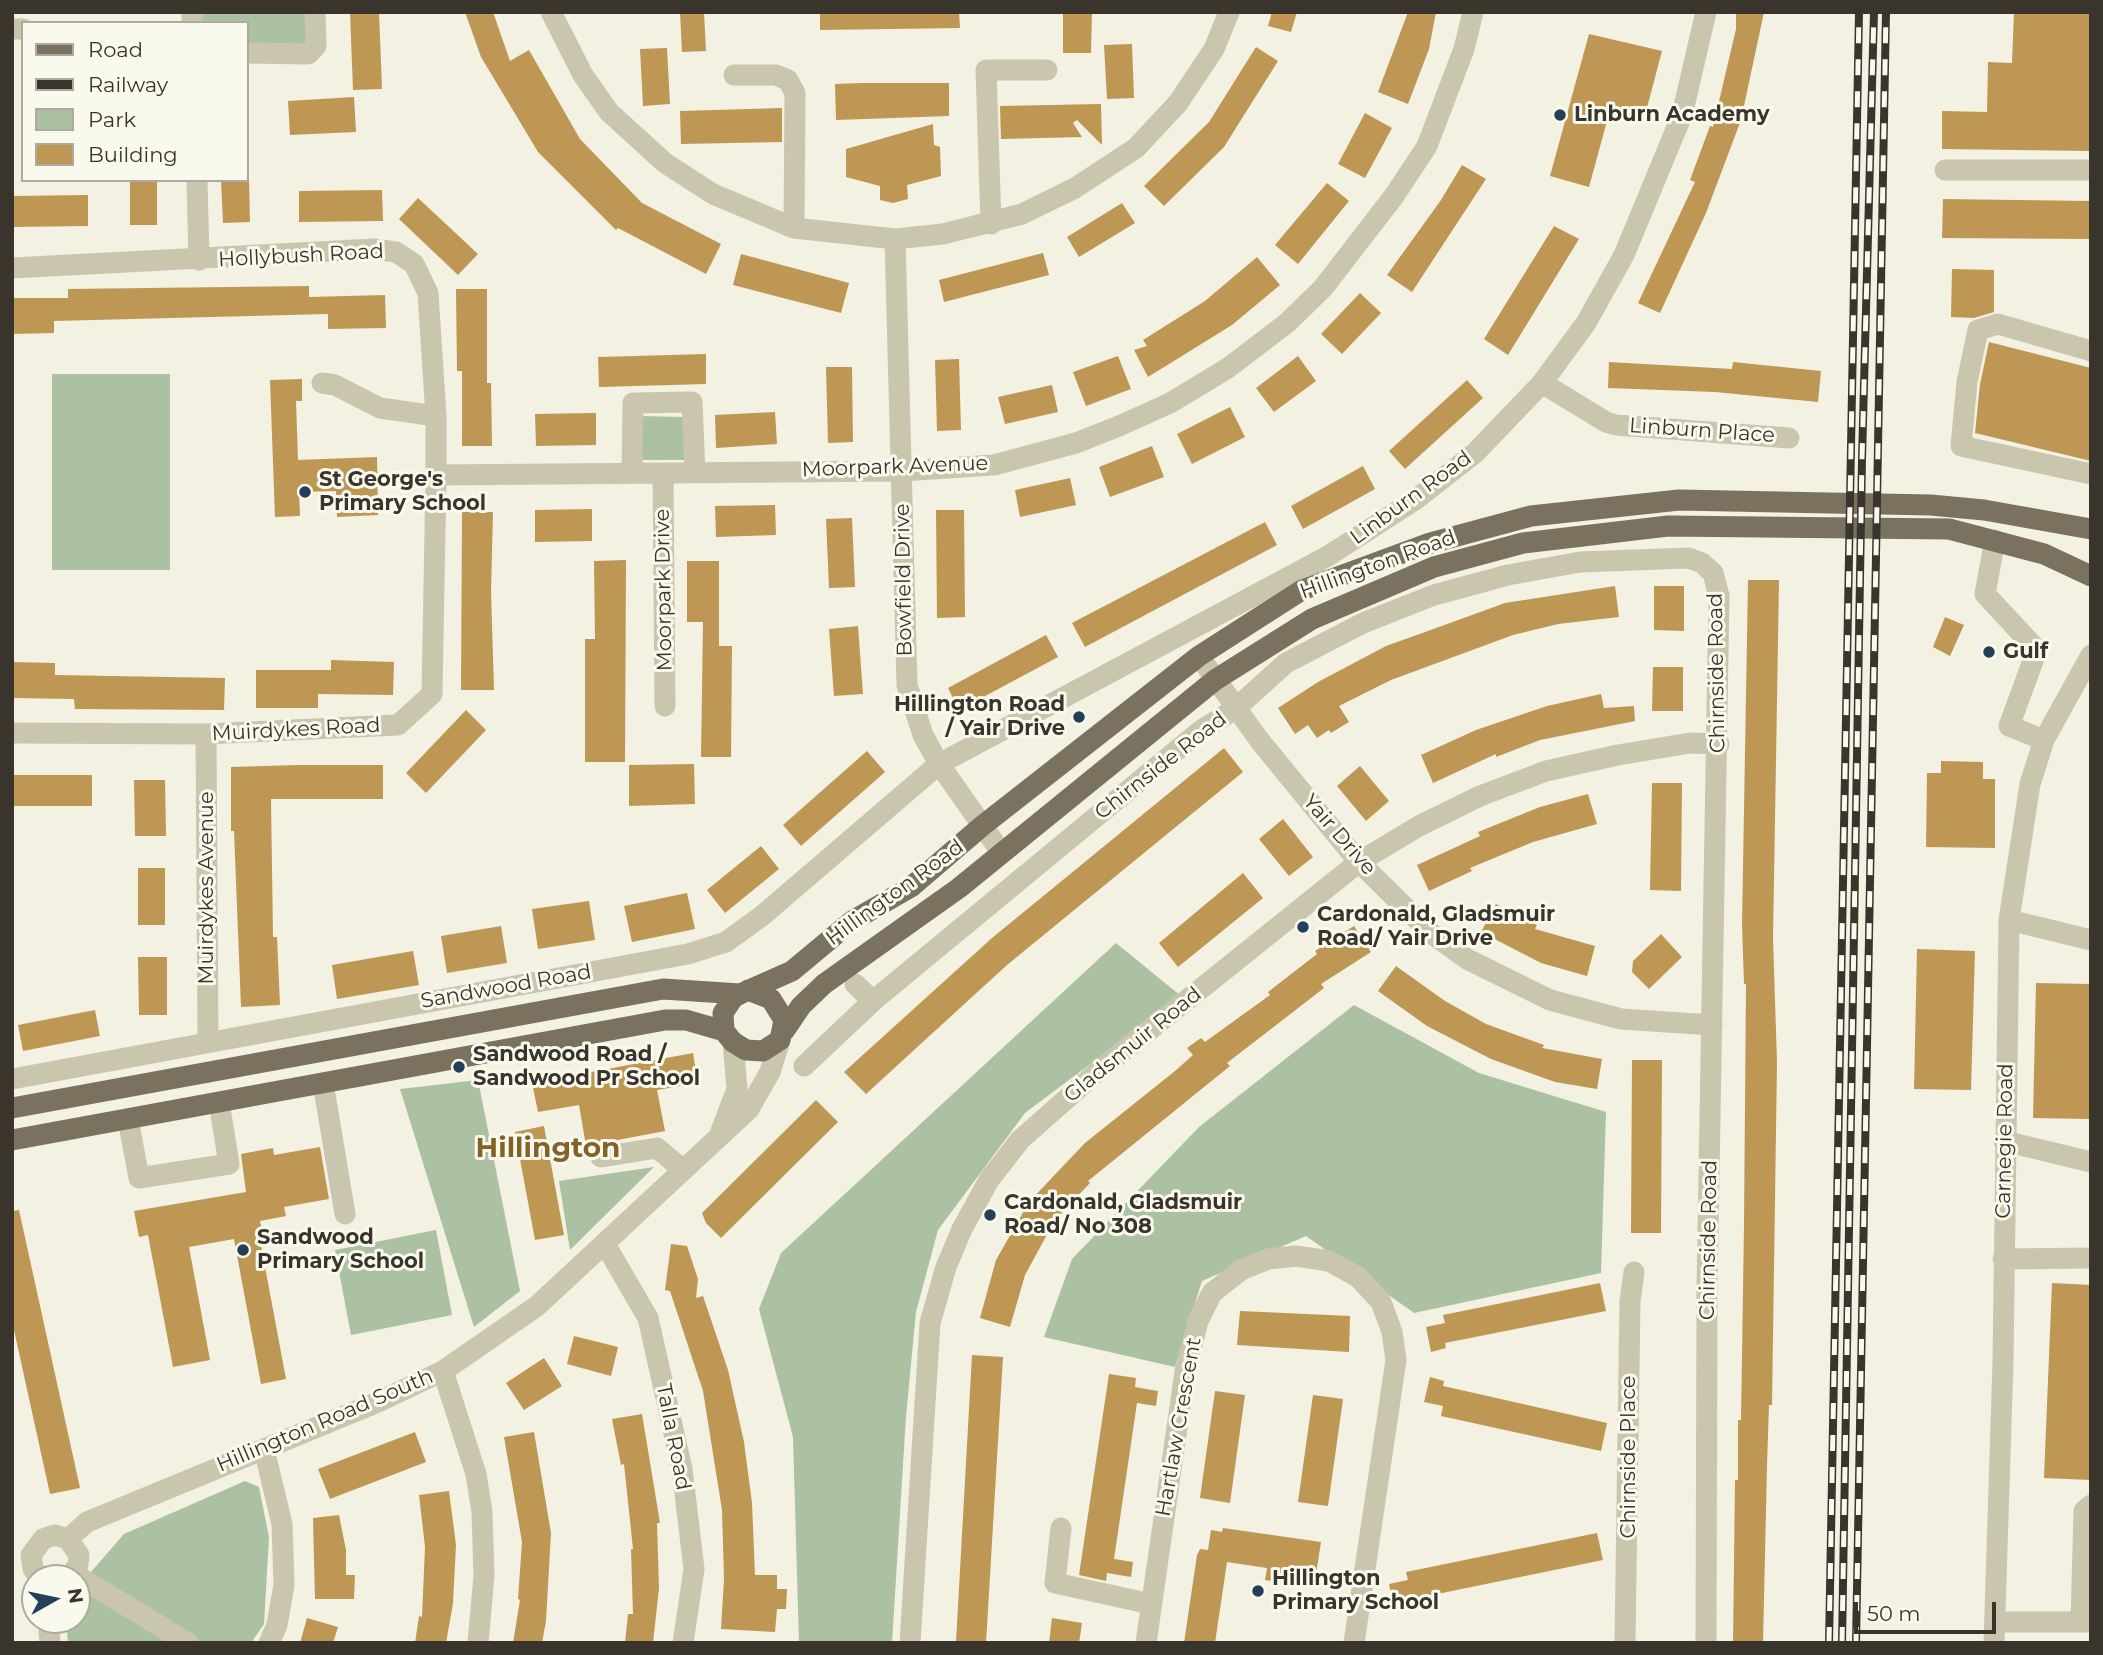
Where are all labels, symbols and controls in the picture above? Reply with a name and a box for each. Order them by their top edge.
legend [21,21,248,182]
text: Road [88,37,143,62]
text: Railway [88,72,168,97]
place label: Linburn Academy [1574,102,1769,128]
text: Park [88,107,136,132]
marker: Linburn Academy [1552,107,1568,123]
text: Building [88,142,178,167]
street label: Hollybush Road [217,239,385,273]
street label: Linburn Place [1628,413,1776,449]
street label: Linburn Road [1346,446,1476,550]
street label: Moorpark Avenue [801,451,989,483]
place label: St George's Primary School [319,467,486,517]
marker: St George's Primary School [297,484,313,500]
street label: Bowfield Drive [890,503,918,657]
street label: Moorpark Drive [650,509,678,671]
street label: Hillington Road [1297,525,1459,605]
street label: Chirnside Road [1703,593,1731,753]
place label: Gulf [2003,639,2048,665]
marker: Gulf [1981,644,1997,660]
place label: Hillington Road / Yair Drive [894,692,1065,742]
street label: Chirnside Road [1090,707,1232,825]
marker: Hillington Road / Yair Drive [1071,709,1087,725]
street label: Muirdykes Road [211,713,381,747]
street label: Yair Drive [1297,789,1381,881]
street label: Muirdykes Avenue [194,791,220,985]
street label: Hillington Road [821,835,969,951]
place label: Cardonald, Gladsmuir Road/ Yair Drive [1317,902,1555,952]
marker: Cardonald, Gladsmuir Road/ Yair Drive [1295,919,1311,935]
street label: Sandwood Road [419,960,593,1014]
street label: Gladsmuir Road [1059,982,1207,1108]
place label: Sandwood Road / Sandwood Pr School [473,1042,700,1092]
marker: Sandwood Road / Sandwood Pr School [451,1059,467,1075]
street label: Carnegie Road [1991,1063,2019,1219]
district label: Hillington [476,1132,620,1166]
street label: Chirnside Road [1695,1160,1723,1320]
place label: Cardonald, Gladsmuir Road/ No 308 [1004,1190,1242,1240]
marker: Cardonald, Gladsmuir Road/ No 308 [982,1207,998,1223]
place label: Sandwood Primary School [257,1225,424,1275]
marker: Sandwood Primary School [235,1242,251,1258]
street label: Hartlaw Crescent [1151,1335,1207,1519]
street label: Hillington Road South [213,1364,437,1478]
street label: Chirnside Place [1616,1376,1642,1538]
street label: Talla Road [650,1382,696,1492]
north arrow [21,1564,91,1634]
place label: Hillington Primary School [1272,1566,1439,1616]
marker: Hillington Primary School [1250,1583,1266,1599]
text: N [63,1587,88,1605]
scale bar [1858,1588,2000,1632]
text: 50 m [1867,1601,1921,1626]

